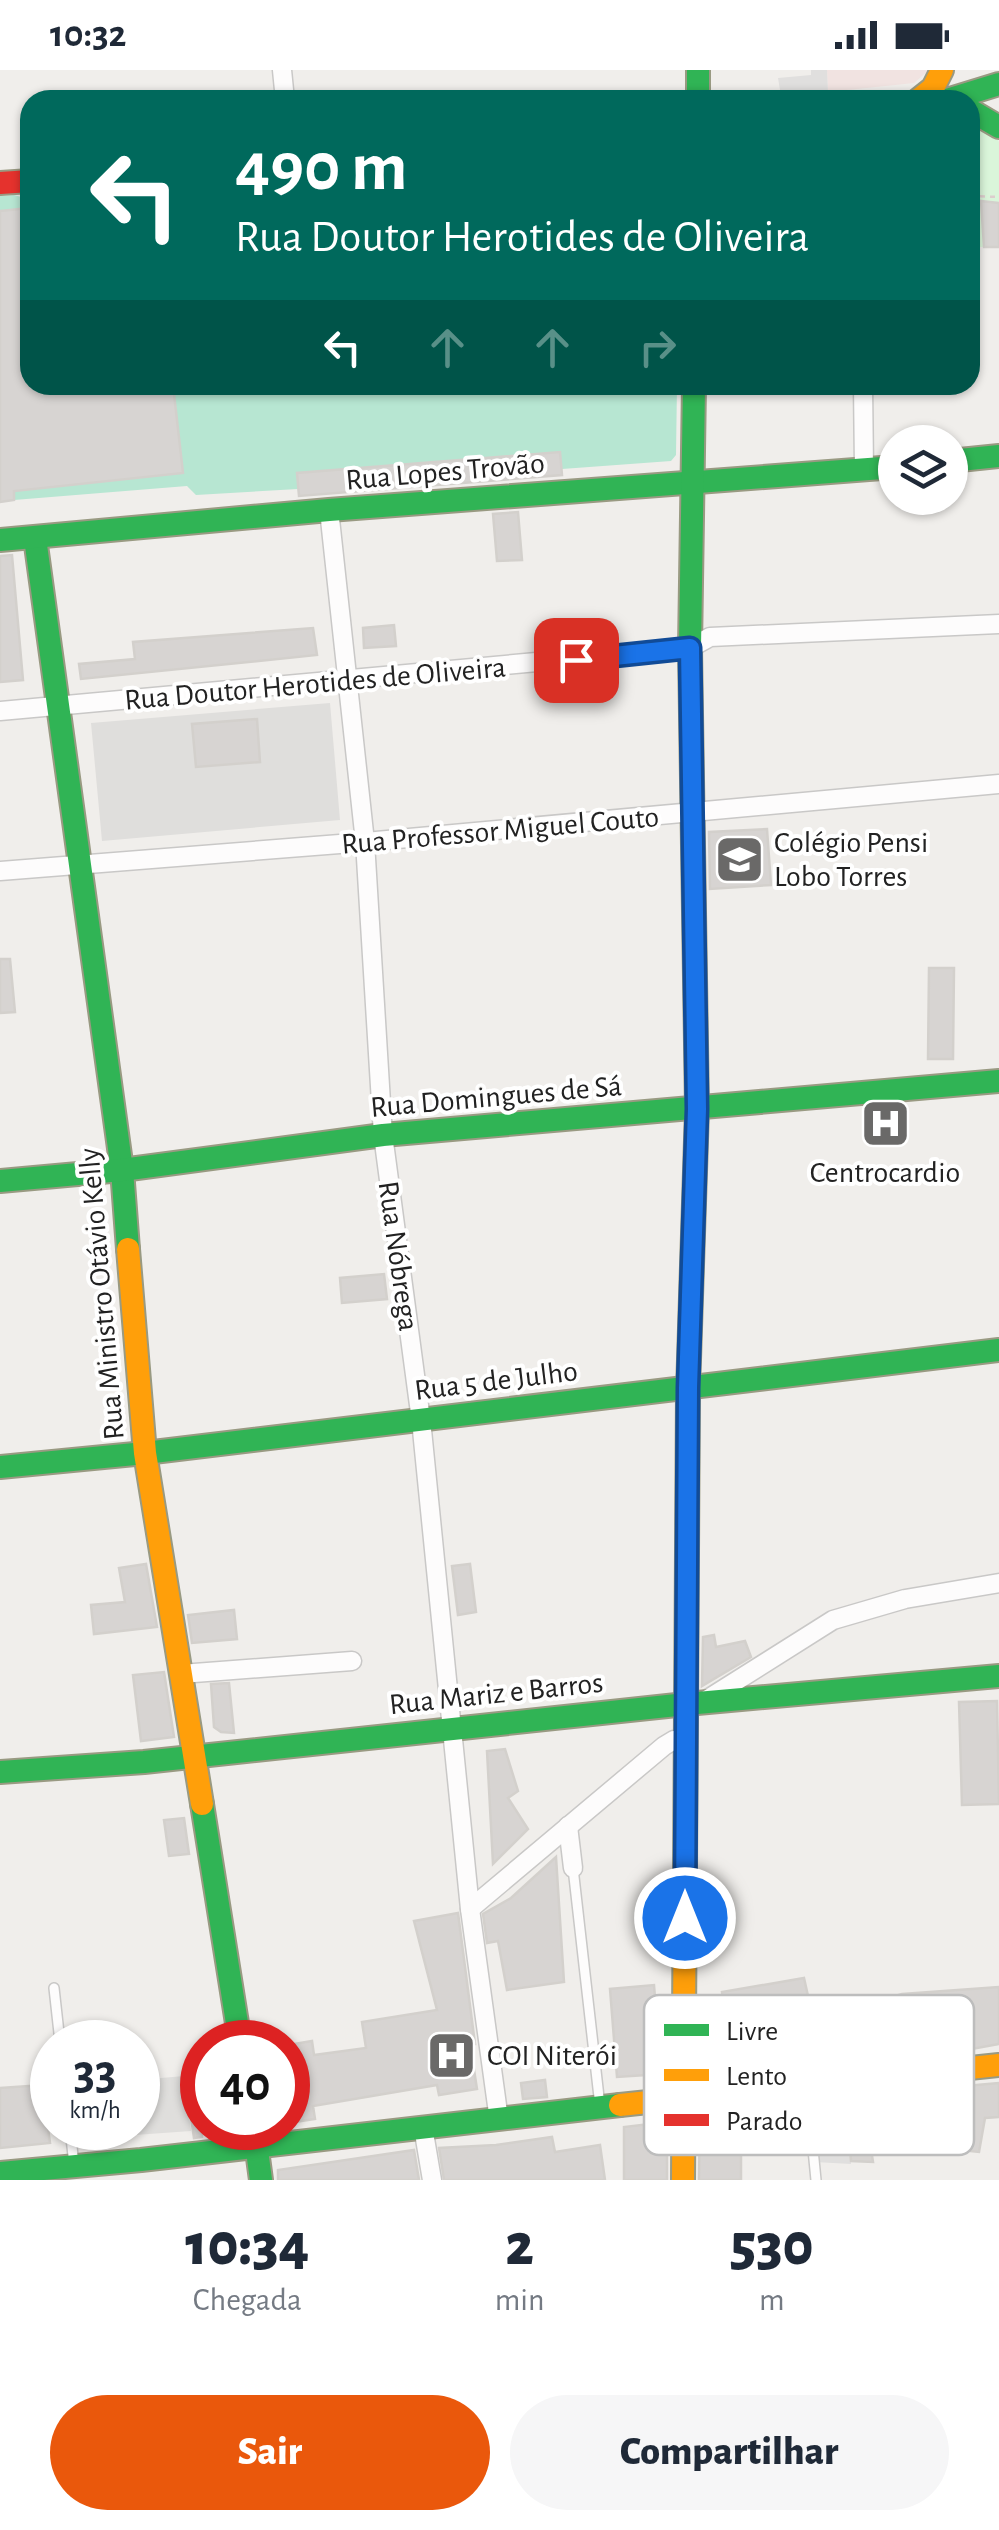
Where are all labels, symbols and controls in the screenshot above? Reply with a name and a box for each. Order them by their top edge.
text: 10:32 [50,16,126,54]
icon: left [70,130,200,260]
text: 490 m [235,133,408,203]
text: Rua Doutor Herotides de Oliveira [235,215,809,260]
icon: left [315,320,370,375]
icon: ahead [420,320,475,375]
icon: ahead [525,320,580,375]
icon: right [630,320,685,375]
map controls [878,425,968,515]
button: layers [878,425,968,515]
street label: Rua Lopes Trovão [344,448,546,496]
pin [534,618,619,703]
icon: arrive [549,633,604,688]
street label: Rua Doutor Herotides de Oliveira [123,652,507,716]
street label: Rua Professor Miguel Couto [340,802,660,860]
place label: Colégio Pensi Lobo Torres [774,828,928,892]
school or university icon: Colégio Pensi Lobo Torres [713,833,765,885]
street label: Rua Domingues de Sá [369,1071,623,1123]
hospital icon: Centrocardio [859,1097,911,1149]
street label: Rua Ministro Otávio Kelly [74,1147,130,1441]
place label: Centrocardio [810,1158,960,1188]
street label: Rua Nóbrega [373,1179,423,1333]
street label: Rua 5 de Julho [413,1356,579,1406]
street label: Rua Mariz e Barros [388,1668,605,1720]
position arrow [633,1866,737,1970]
legend [644,1995,974,2155]
text: Livre [726,2018,778,2046]
speed limit sign: 40 [180,2020,310,2150]
hospital icon: COI Niterói [426,2029,478,2081]
place label: COI Niterói [487,2041,617,2071]
text: 33 [73,2048,117,2098]
text: Lento [726,2063,787,2091]
text: km/h [69,2098,121,2123]
text: Parado [726,2108,802,2136]
text: 10:34 [185,2216,309,2276]
text: 2 [505,2216,534,2276]
text: 530 [730,2216,814,2276]
text: Chegada [193,2284,302,2316]
text: min [495,2284,545,2316]
text: m [759,2284,785,2316]
button: Sair [50,2395,490,2510]
button: Compartilhar [510,2395,949,2510]

